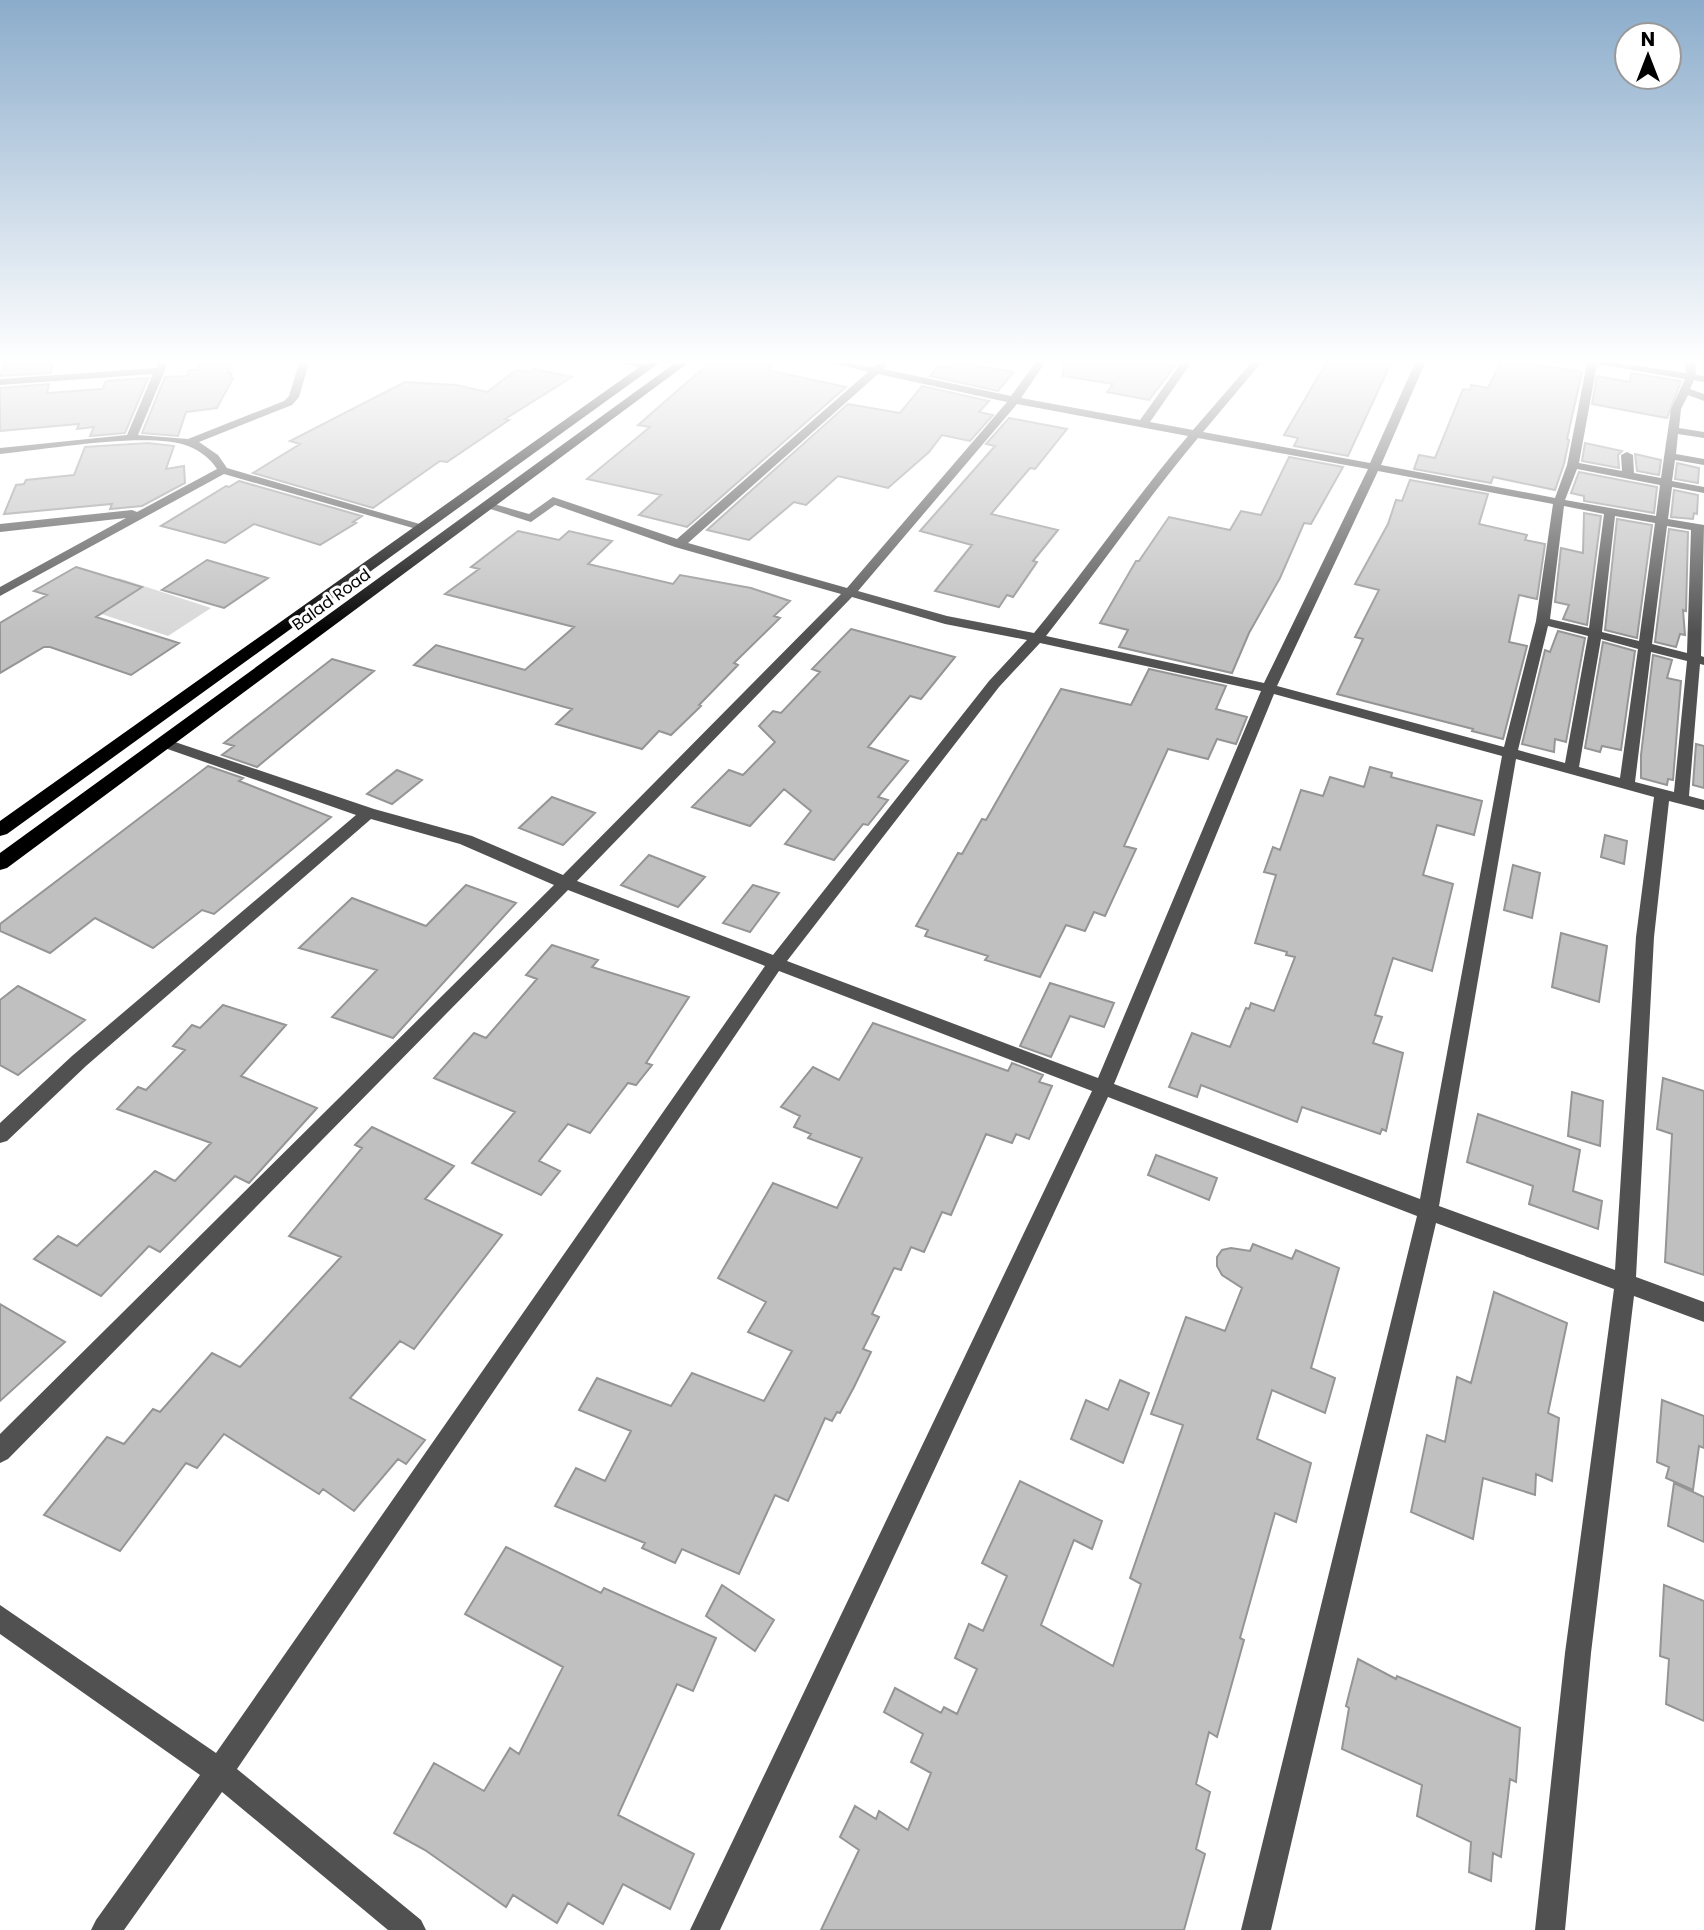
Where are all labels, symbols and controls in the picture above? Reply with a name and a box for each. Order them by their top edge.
north arrow [1613,21,1683,91]
text: N [1641,26,1655,53]
street label: Balad Road [287,563,375,636]

